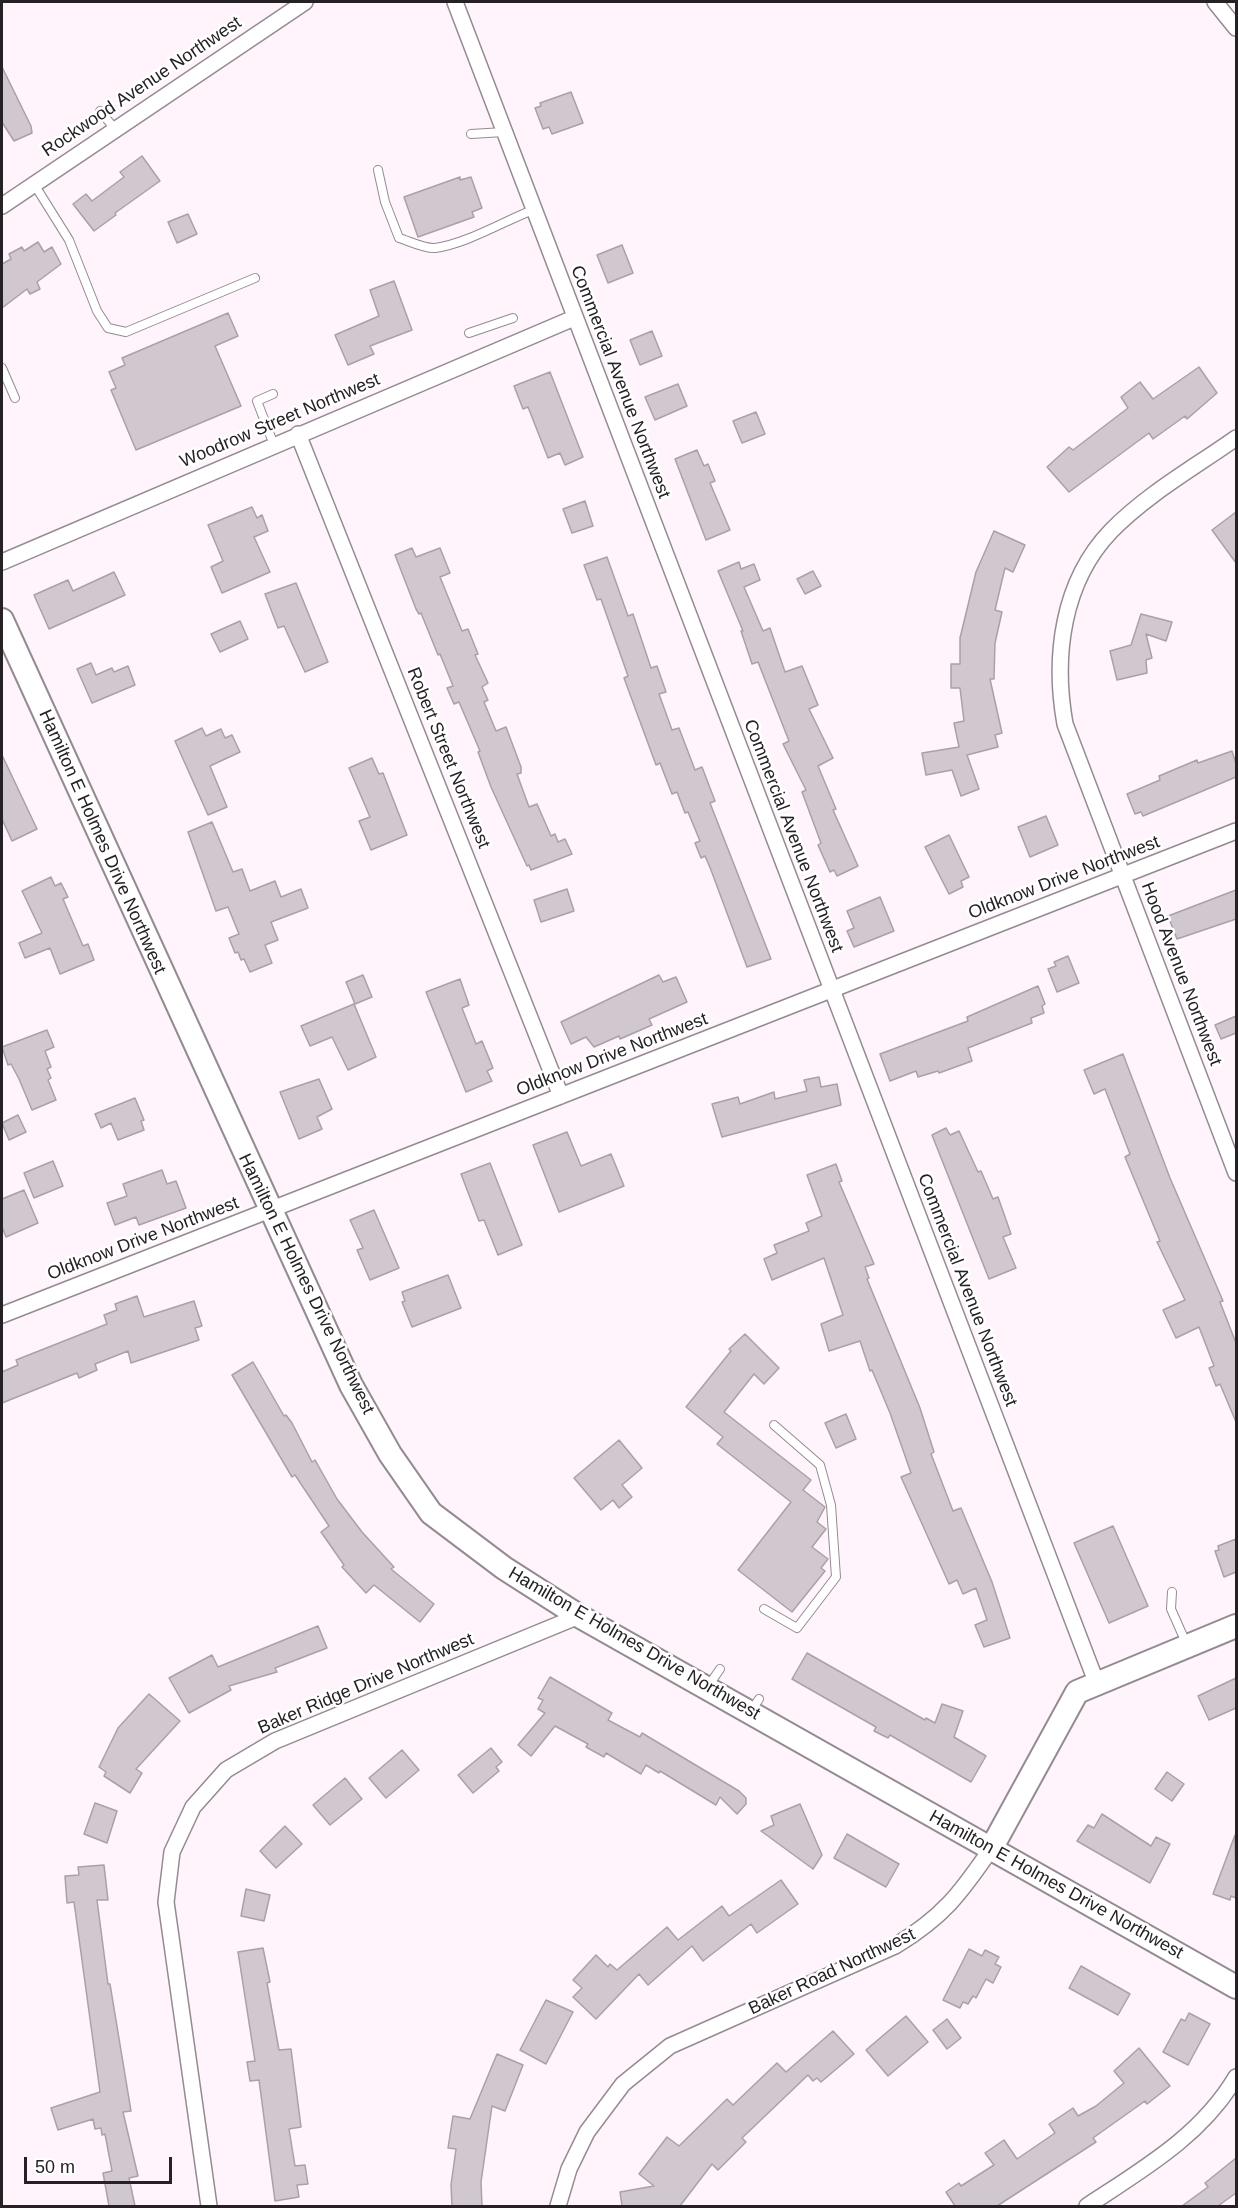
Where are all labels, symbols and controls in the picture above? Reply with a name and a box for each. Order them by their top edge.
street label: Rockwood Avenue Northwest [38,12,246,162]
street label: Commercial Avenue Northwest [566,262,674,502]
street label: Woodrow Street Northwest [177,369,383,473]
street label: Robert Street Northwest [402,664,494,852]
street label: Hamilton E Holmes Drive Northwest [34,706,170,978]
street label: Commercial Avenue Northwest [739,716,847,956]
street label: Oldknow Drive Northwest [965,832,1163,924]
street label: Hood Avenue Northwest [1136,879,1226,1069]
street label: Oldknow Drive Northwest [513,1009,711,1101]
street label: Hamilton E Holmes Drive Northwest [233,1150,379,1418]
street label: Commercial Avenue Northwest [913,1170,1021,1410]
street label: Oldknow Drive Northwest [44,1193,242,1285]
street label: Hamilton E Holmes Drive Northwest [504,1563,764,1725]
street label: Baker Ridge Drive Northwest [255,1629,477,1739]
street label: Hamilton E Holmes Drive Northwest [925,1806,1187,1964]
street label: Baker Road Northwest [745,1924,919,2020]
scale bar [27,2145,176,2183]
text: 50 m [35,2157,75,2177]

